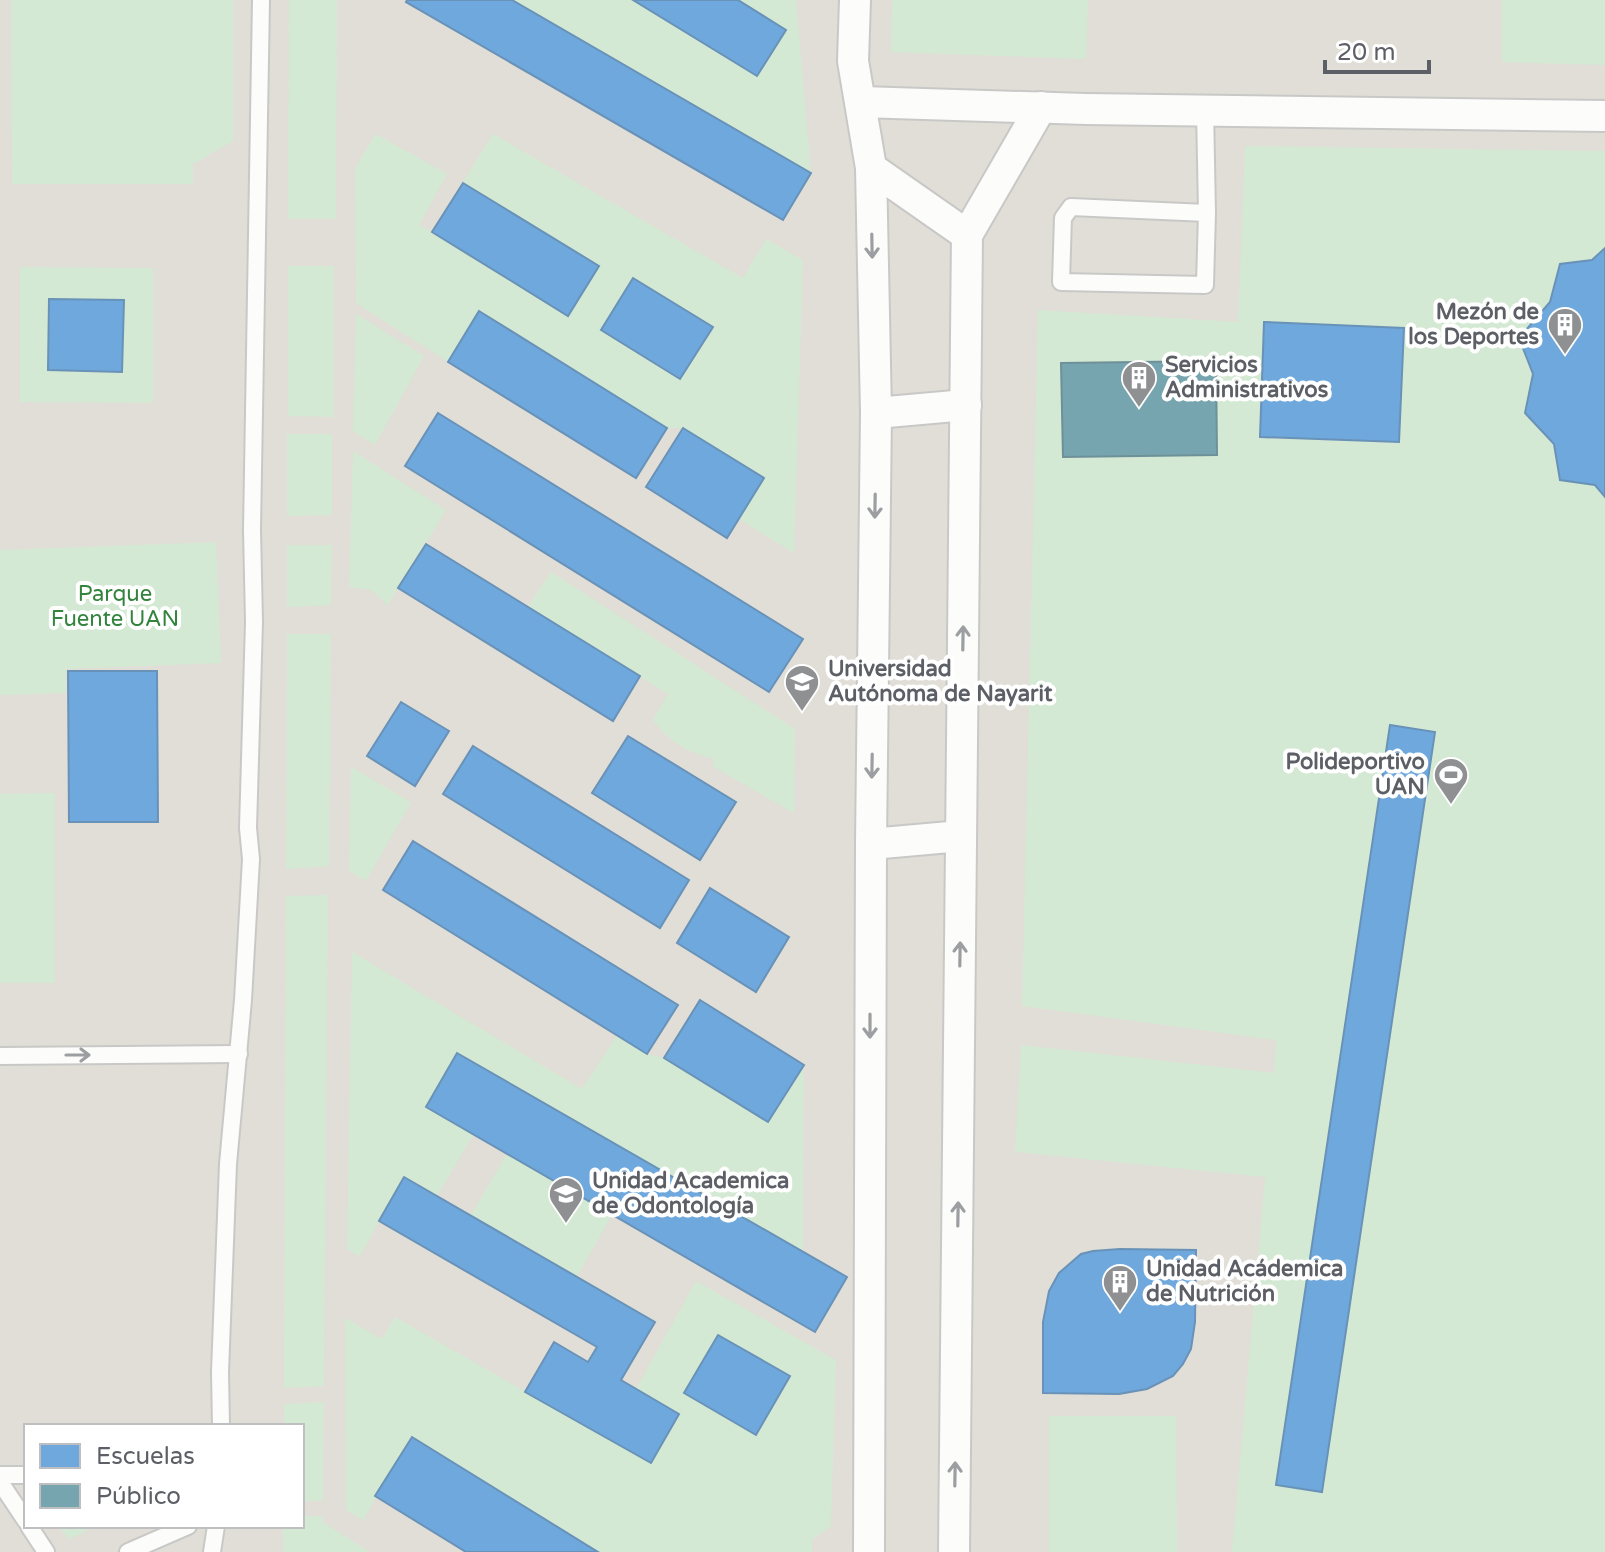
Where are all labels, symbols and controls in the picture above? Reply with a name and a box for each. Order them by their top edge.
scale bar [1325,24,1429,74]
text: 20 m [1337,38,1395,67]
one-way arrow [865,232,880,259]
place label: Mezón de los Deportes [1408,299,1539,350]
building icon: Mezón de los Deportes [1546,306,1584,356]
place label: Servicios Administrativos [1165,352,1329,403]
building icon: Servicios Administrativos [1120,359,1158,409]
one-way arrow [867,492,883,519]
park label: Parque Fuente UAN [51,581,179,632]
one-way arrow [955,625,971,652]
place label: Universidad Autónoma de Nayarit [828,656,1053,707]
school or university icon: Universidad Autónoma de Nayarit [783,663,821,713]
place label: Polideportivo UAN [1285,749,1425,800]
one-way arrow [864,752,879,779]
sports icon: Polideportivo UAN [1432,756,1470,806]
one-way arrow [952,941,968,968]
one-way arrow [862,1012,878,1039]
one-way arrow [64,1047,91,1063]
place label: Unidad Academica de Odontología [592,1168,789,1219]
school or university icon: Unidad Academica de Odontología [547,1175,585,1225]
one-way arrow [950,1201,965,1228]
place label: Unidad Acádemica de Nutrición [1146,1256,1343,1307]
building icon: Unidad Acádemica de Nutrición [1101,1263,1139,1313]
legend [24,1424,304,1528]
text: Escuelas [96,1442,195,1471]
one-way arrow [947,1461,963,1488]
text: Público [96,1482,181,1511]

